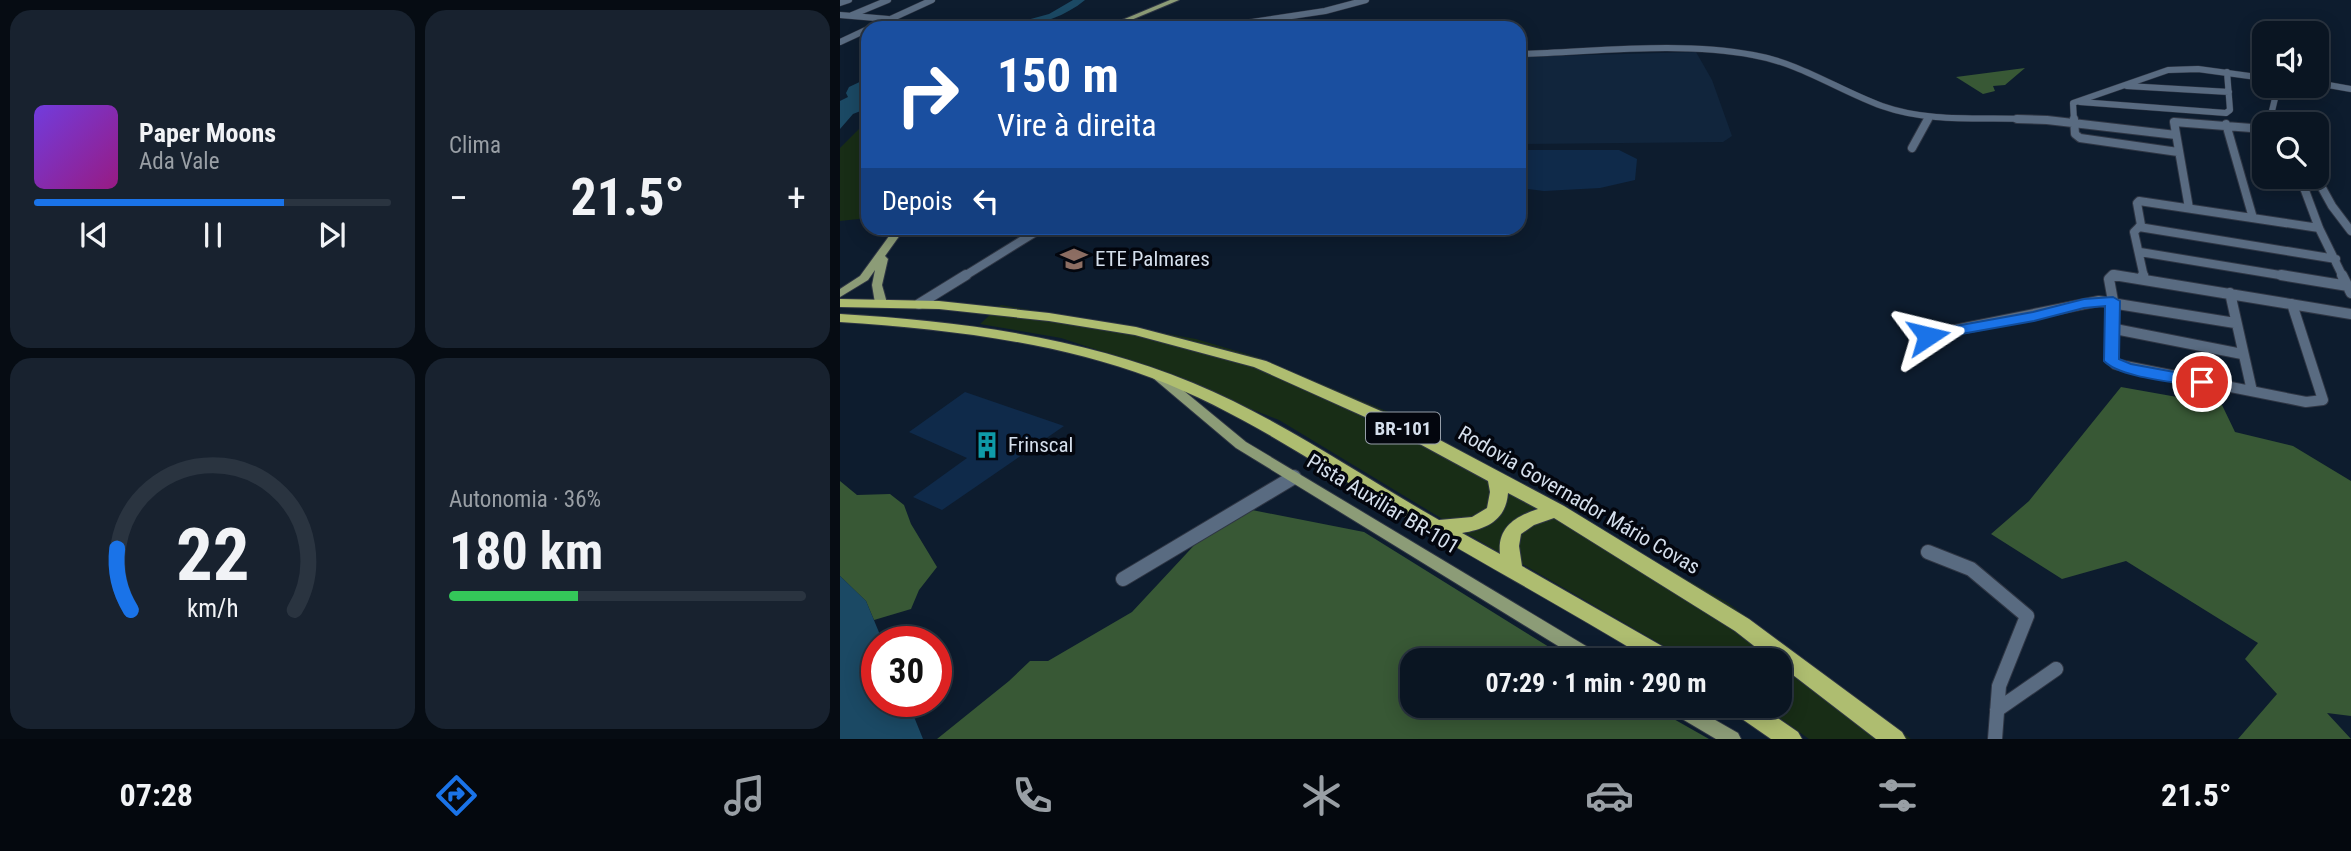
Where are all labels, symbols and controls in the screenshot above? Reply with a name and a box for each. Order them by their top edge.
map controls [2252,21,2329,189]
button: sound [2252,21,2329,98]
text: 150 m [997,47,1119,104]
icon: right [882,49,973,140]
text: Vire à direita [997,106,1157,144]
button: search [2252,112,2329,189]
text: Paper Moons [139,118,276,148]
text: Clima [449,132,501,159]
text: Ada Vale [139,148,219,175]
text: 21.5° [570,167,685,228]
text: − [449,176,468,220]
text: + [787,176,806,220]
icon: left [967,182,1005,220]
text: Depois [882,186,953,216]
icon: previous [75,216,113,254]
icon: pause [194,216,232,254]
icon: next [313,216,351,254]
school or university icon: ETE Palmares [1059,244,1089,274]
place label: ETE Palmares [1095,247,1210,271]
position arrow [1891,299,1965,373]
pin [2172,352,2232,412]
icon: arrive [2183,363,2221,401]
road number: BR-101 [1366,412,1440,444]
street label: Rodovia Governador Mário Covas [1454,421,1704,579]
building icon: Frinscal [972,430,1002,460]
place label: Frinscal [1008,433,1073,457]
street label: Pista Auxiliar BR-101 [1303,449,1463,559]
text: Autonomia · 36% [449,486,601,513]
text: 22 [176,512,249,598]
text: 180 km [449,521,603,582]
text: km/h [187,593,238,622]
speed limit sign: 30 [861,626,952,717]
text: 07:29 · 1 min · 290 m [1486,668,1706,698]
icon: directions [432,771,481,820]
icon: music [720,771,769,820]
icon: phone [1008,771,1057,820]
icon: climate [1297,771,1346,820]
icon: car [1585,771,1634,820]
icon: filters [1873,771,1922,820]
text: 07:28 [120,776,193,814]
text: 21.5° [2161,776,2231,814]

